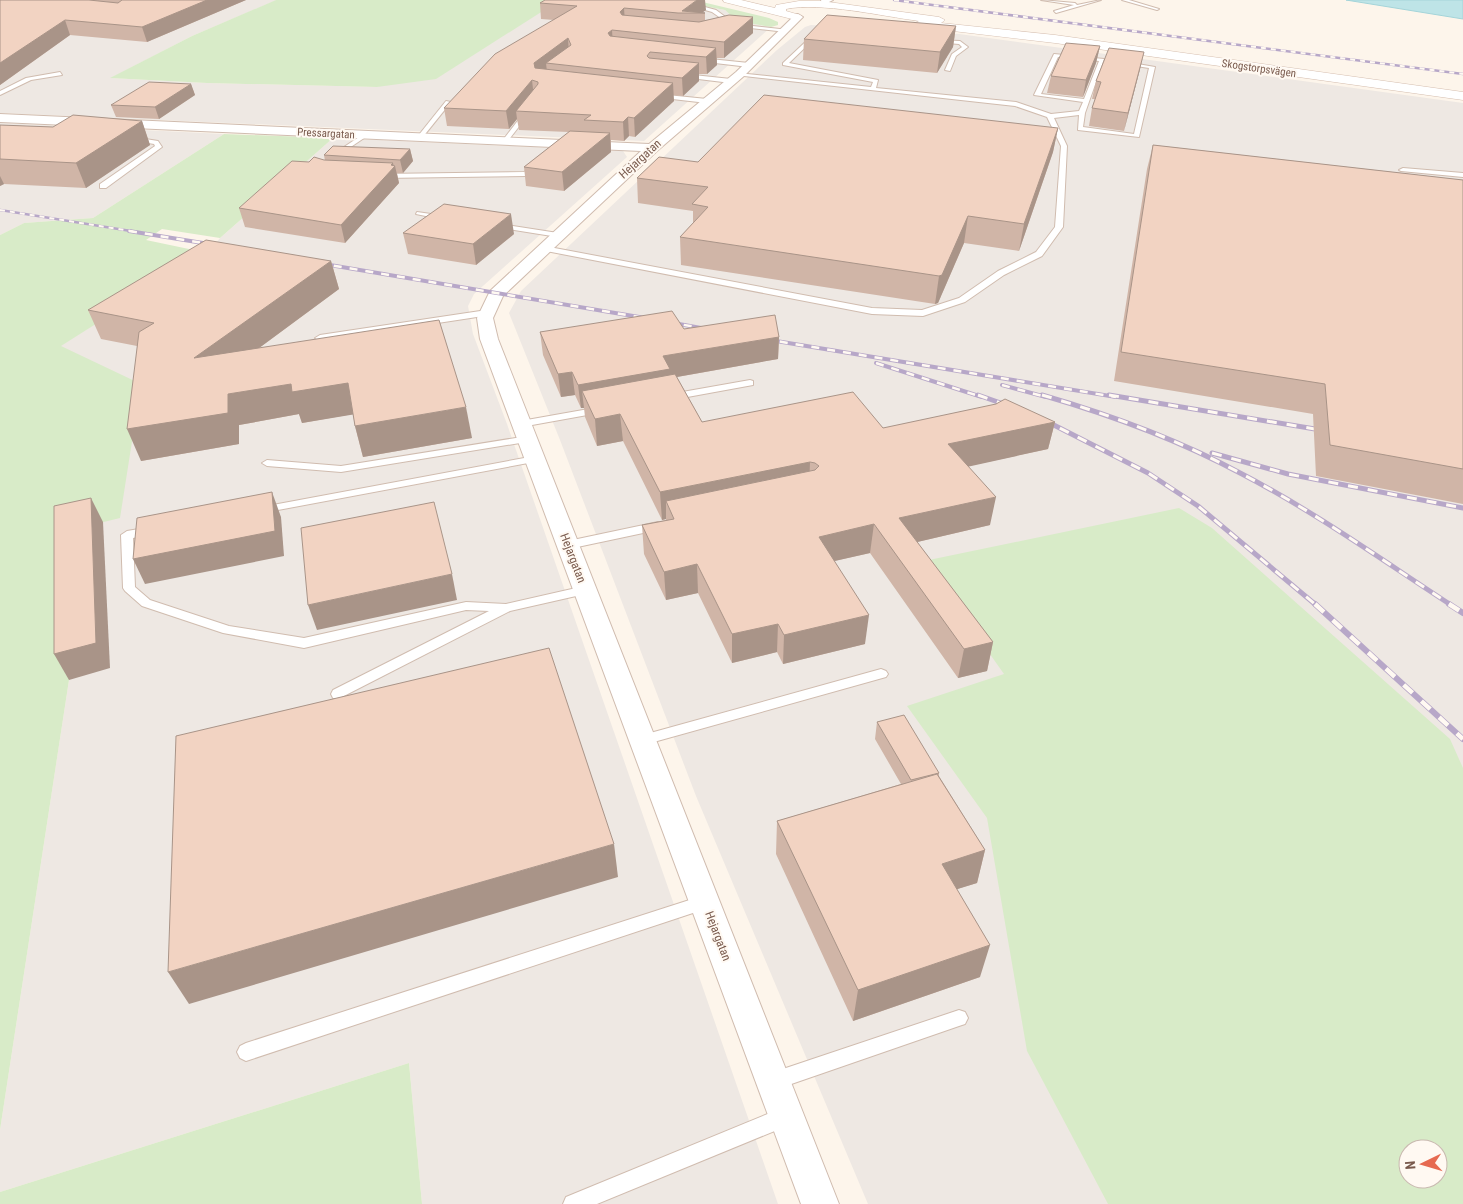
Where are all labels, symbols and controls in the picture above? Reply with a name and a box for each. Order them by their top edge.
street label: Skogstorpsvägen [1221,57,1297,80]
street label: Pressargatan [297,126,355,141]
street label: Hejargatan [616,136,664,182]
street label: Hejargatan [557,531,589,585]
street label: Hejargatan [702,909,734,963]
north arrow [1398,1139,1448,1189]
text: N [1402,1160,1418,1170]

